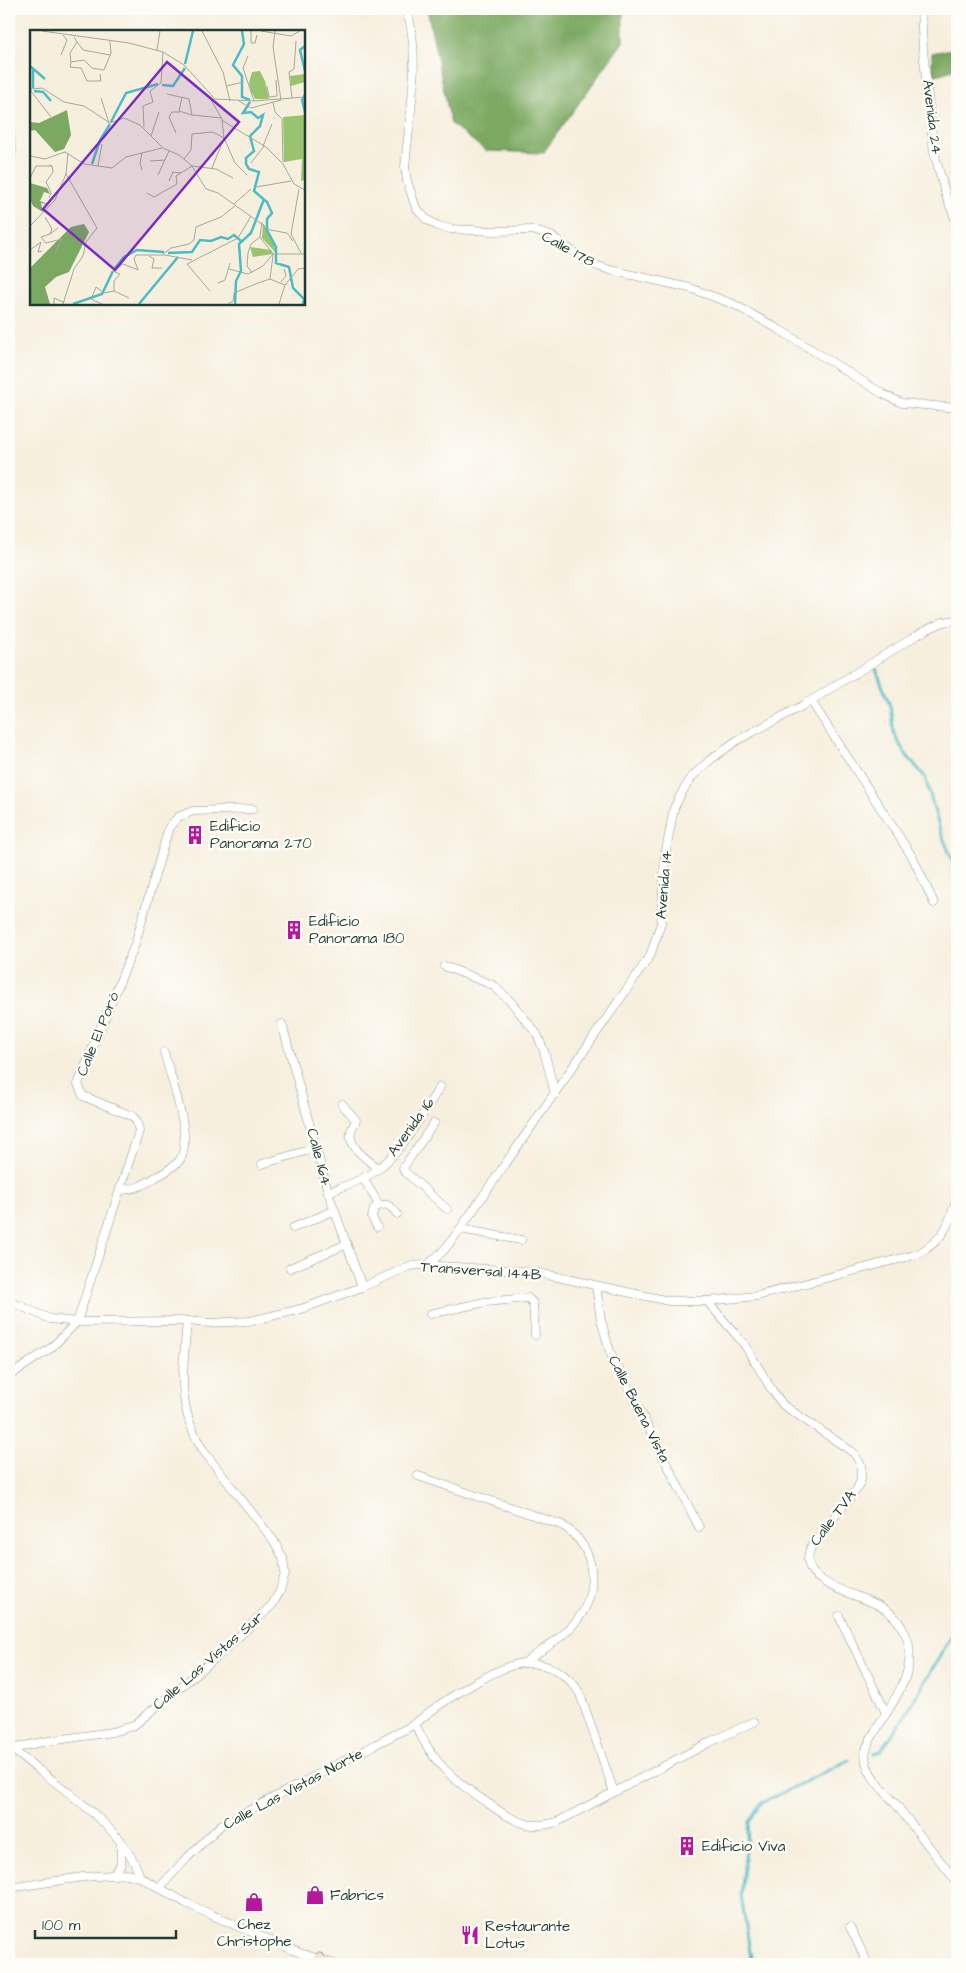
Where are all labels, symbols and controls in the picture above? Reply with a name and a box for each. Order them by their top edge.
inset map [30,30,305,305]
street label: Avenida 24 [917,78,947,156]
street label: Calle 178 [538,226,599,272]
place label: Edificio Panorama 270 [210,816,312,854]
building icon: Edificio Panorama 270 [184,824,206,846]
street label: Avenida 14 [651,850,677,920]
place label: Edificio Panorama 180 [309,911,405,949]
building icon: Edificio Panorama 180 [283,919,305,941]
street label: Calle El Poró [72,988,125,1079]
street label: Avenida 16 [383,1093,440,1161]
street label: Calle 164 [301,1126,337,1188]
street label: Transversal 144B [420,1256,542,1286]
street label: Calle Buena Vista [603,1352,675,1466]
street label: Calle TVA [805,1485,861,1550]
street label: Calle Las Vistas Sur [148,1607,268,1715]
street label: Calle Las Vistas Norte [219,1743,367,1835]
building icon: Edificio Viva [676,1835,698,1857]
place label: Edificio Viva [702,1836,786,1857]
shop icon: Fabrics [304,1884,326,1906]
place label: Fabrics [330,1885,384,1906]
shop icon: Chez Christophe [243,1891,265,1913]
scale bar [35,1908,176,1940]
place label: Chez Christophe [217,1914,291,1952]
text: 100 m [42,1915,81,1936]
place label: Restaurante Lotus [485,1916,570,1954]
restaurant icon: Restaurante Lotus [459,1924,481,1946]

